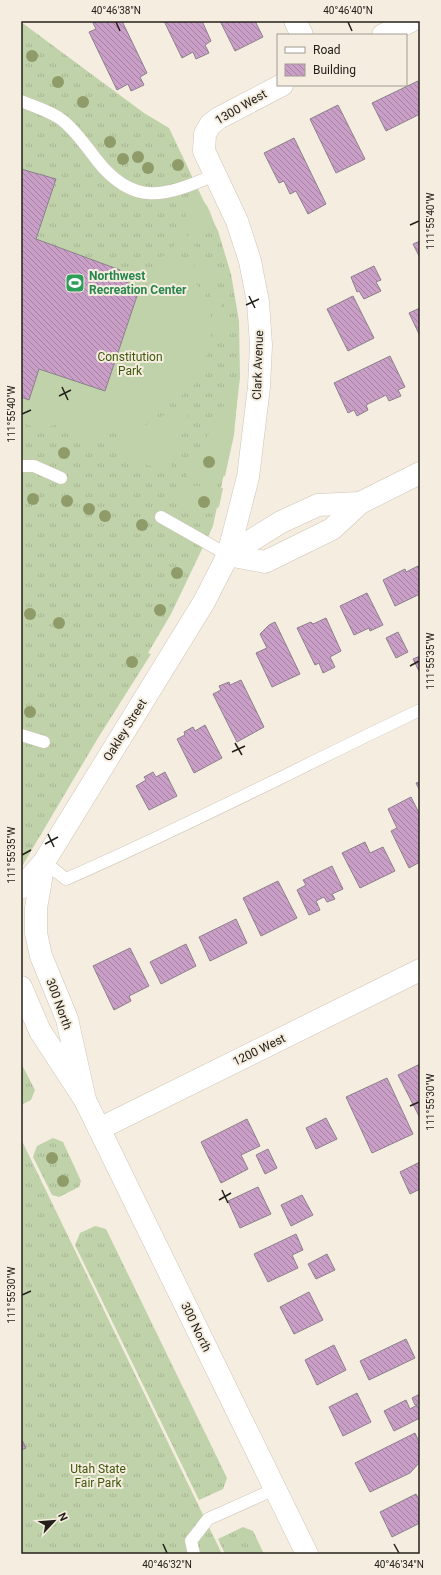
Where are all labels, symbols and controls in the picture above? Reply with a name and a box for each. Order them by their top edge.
text: 40°46'38"N [91,5,141,16]
text: 40°46'40"N [323,5,373,16]
legend [277,34,407,86]
text: Road [313,43,341,57]
text: Building [313,63,356,77]
street label: 1300 West [213,87,269,127]
text: 111°55'40"W [425,192,436,249]
place label: Northwest Recreation Center [89,269,187,297]
sports icon: Northwest Recreation Center [64,272,86,294]
street label: Clark Avenue [250,330,266,400]
park label: Constitution Park [97,350,163,378]
text: 111°55'40"W [6,385,17,442]
text: 111°55'35"W [425,632,436,689]
street label: Oakley Street [100,696,150,764]
text: 111°55'35"W [6,826,17,883]
street label: 300 North [43,976,75,1032]
street label: 1200 West [230,1031,288,1069]
text: 111°55'30"W [425,1073,436,1130]
text: 111°55'30"W [6,1266,17,1323]
street label: 300 North [178,1300,214,1354]
park label: Utah State Fair Park [70,1462,126,1490]
north arrow [34,1501,74,1541]
text: N [55,1510,70,1523]
text: 40°46'32"N [142,1559,192,1570]
text: 40°46'34"N [374,1559,424,1570]

